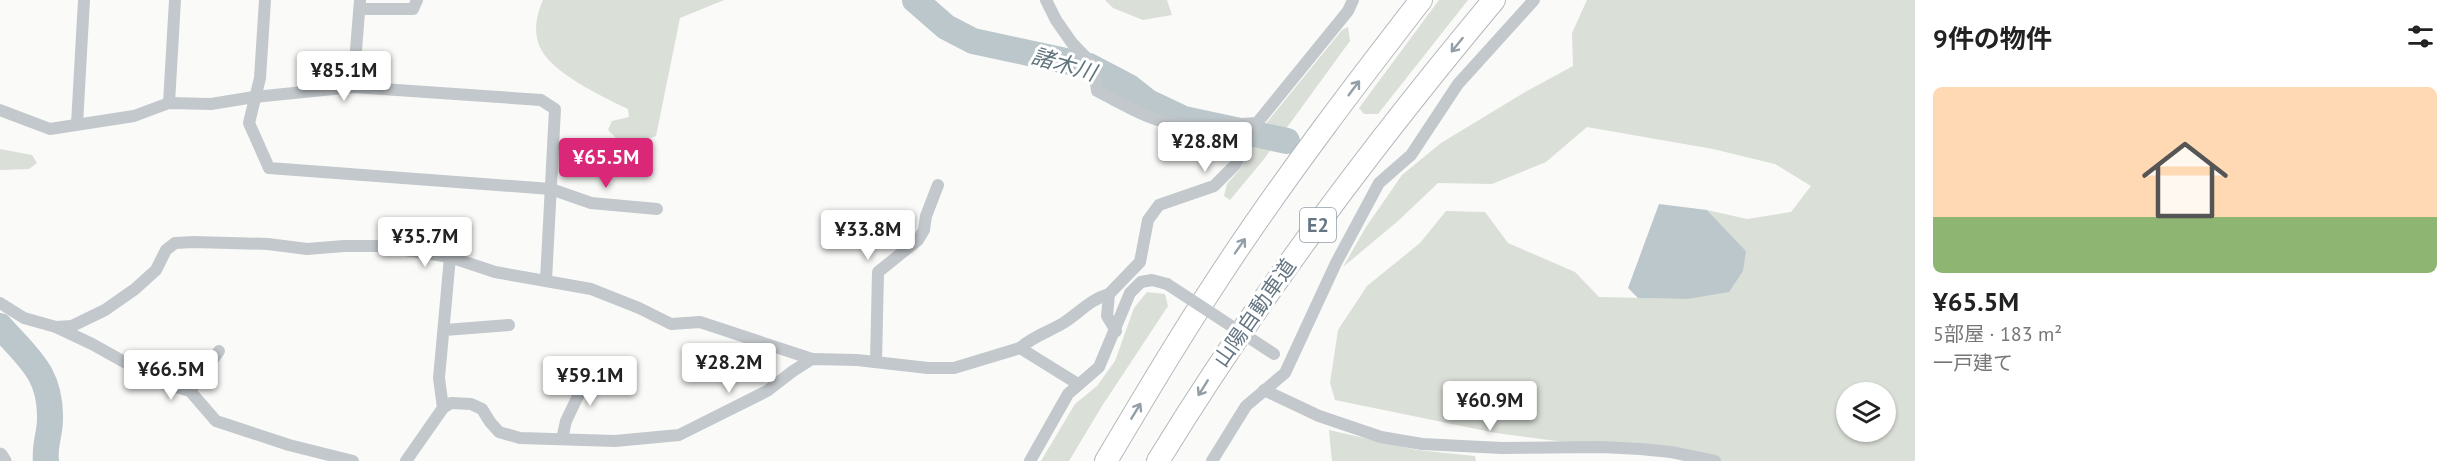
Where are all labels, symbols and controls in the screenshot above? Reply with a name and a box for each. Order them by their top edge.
icon: filters [2404,20,2437,53]
text: 9件の物件 [1933,22,2052,55]
one-way arrow [1450,37,1463,53]
water label: 諸木川 [1028,41,1101,87]
pin: ¥85.1M [295,51,393,102]
text: ¥85.1M [311,57,377,83]
one-way arrow [1348,80,1361,96]
pin: ¥28.8M [1156,122,1254,173]
icon: home [2131,126,2239,234]
text: ¥28.8M [1172,128,1238,154]
pin: ¥65.5M [557,138,655,189]
text: ¥65.5M [573,144,639,170]
road number: E2 [1300,208,1336,242]
pin: ¥33.8M [819,210,917,261]
text: ¥33.8M [835,216,901,242]
pin: ¥35.7M [376,217,474,268]
text: ¥35.7M [392,223,458,249]
one-way arrow [1234,238,1246,255]
street label: 山陽自動車道 [1207,253,1302,372]
text: ¥65.5M [1933,285,2019,318]
text: 5部屋 · 183 m² [1933,321,2062,347]
pin: ¥28.2M [680,343,778,394]
text: ¥28.2M [696,349,762,375]
pin: ¥66.5M [122,350,220,401]
text: 一戸建て [1933,350,2013,376]
text: ¥66.5M [138,356,204,382]
pin: ¥59.1M [541,356,639,407]
text: ¥59.1M [557,362,623,388]
one-way arrow [1197,379,1209,395]
pin: ¥60.9M [1441,381,1539,432]
map controls [1836,382,1896,442]
button: layers [1836,382,1896,442]
text: ¥60.9M [1457,387,1523,413]
one-way arrow [1130,403,1142,420]

